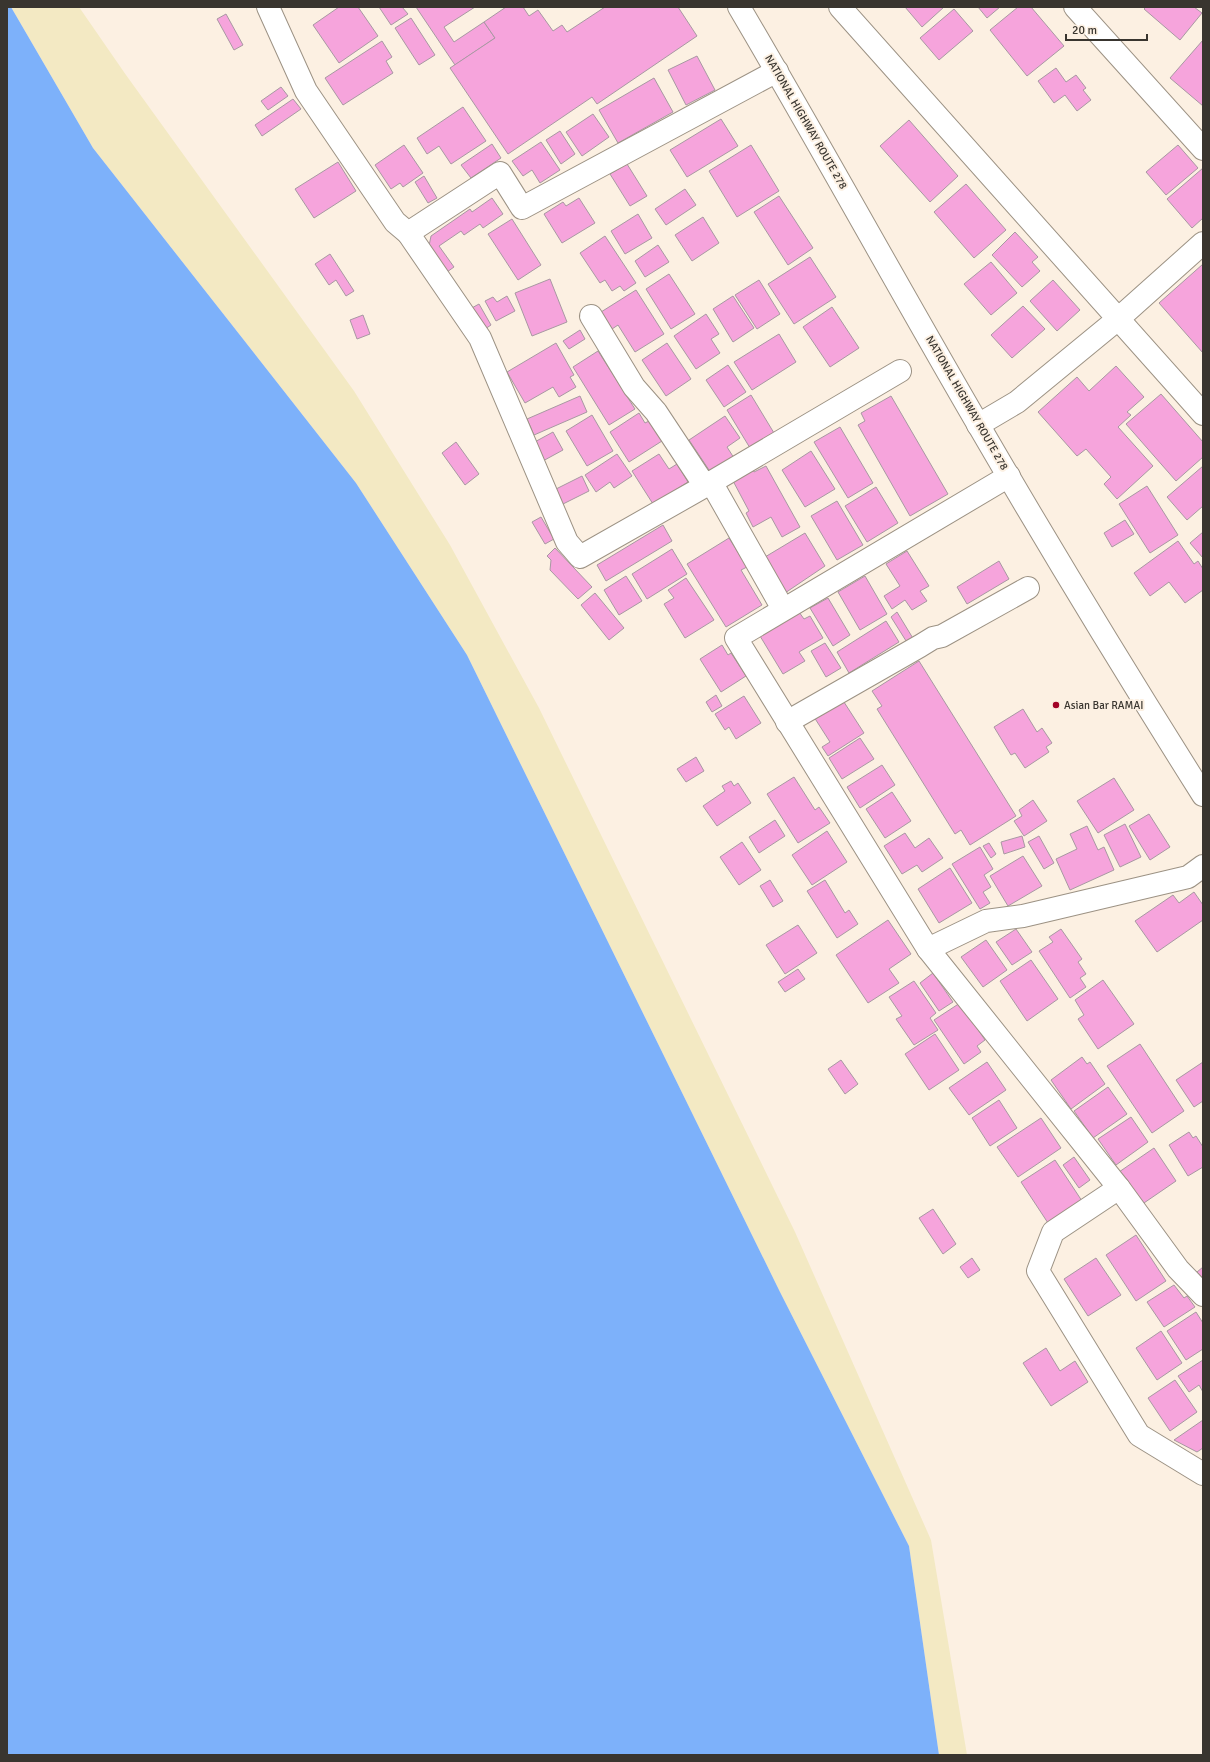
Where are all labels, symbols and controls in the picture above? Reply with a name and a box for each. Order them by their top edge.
scale bar [1066,16,1147,42]
text: 20 m [1072,23,1097,38]
street label: NATIONAL HIGHWAY ROUTE 278 [762,53,850,192]
street label: NATIONAL HIGHWAY ROUTE 278 [923,334,1011,473]
place label: Asian Bar RAMAI [1064,699,1143,712]
marker: Asian Bar RAMAI [1051,700,1061,710]

